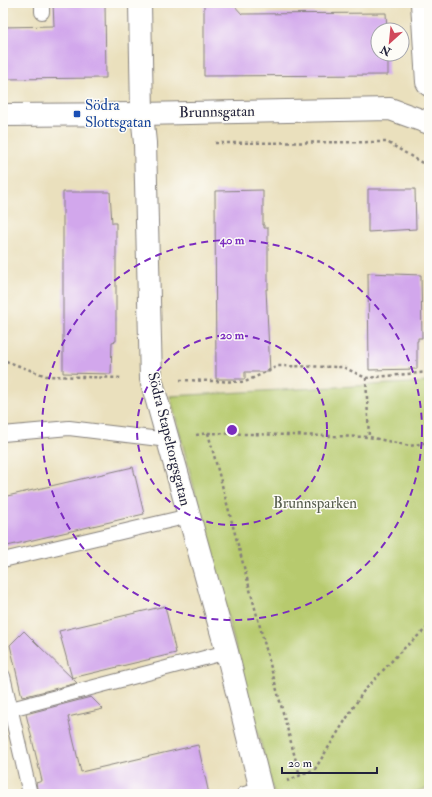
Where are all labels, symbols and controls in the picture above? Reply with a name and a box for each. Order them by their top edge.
north arrow [370,22,410,62]
text: N [377,42,394,59]
place label: Södra Slottsgatan [85,96,152,132]
street label: Brunnsgatan [179,102,255,122]
marker: Södra Slottsgatan [72,109,82,119]
text: 40 m [219,233,245,248]
text: 20 m [220,328,245,343]
street label: Södra Stapeltorgsgatan [142,370,195,508]
centre of rings [225,423,239,437]
park label: Brunnsparken [273,494,357,514]
scale bar [282,749,377,775]
text: 20 m [288,756,313,771]

